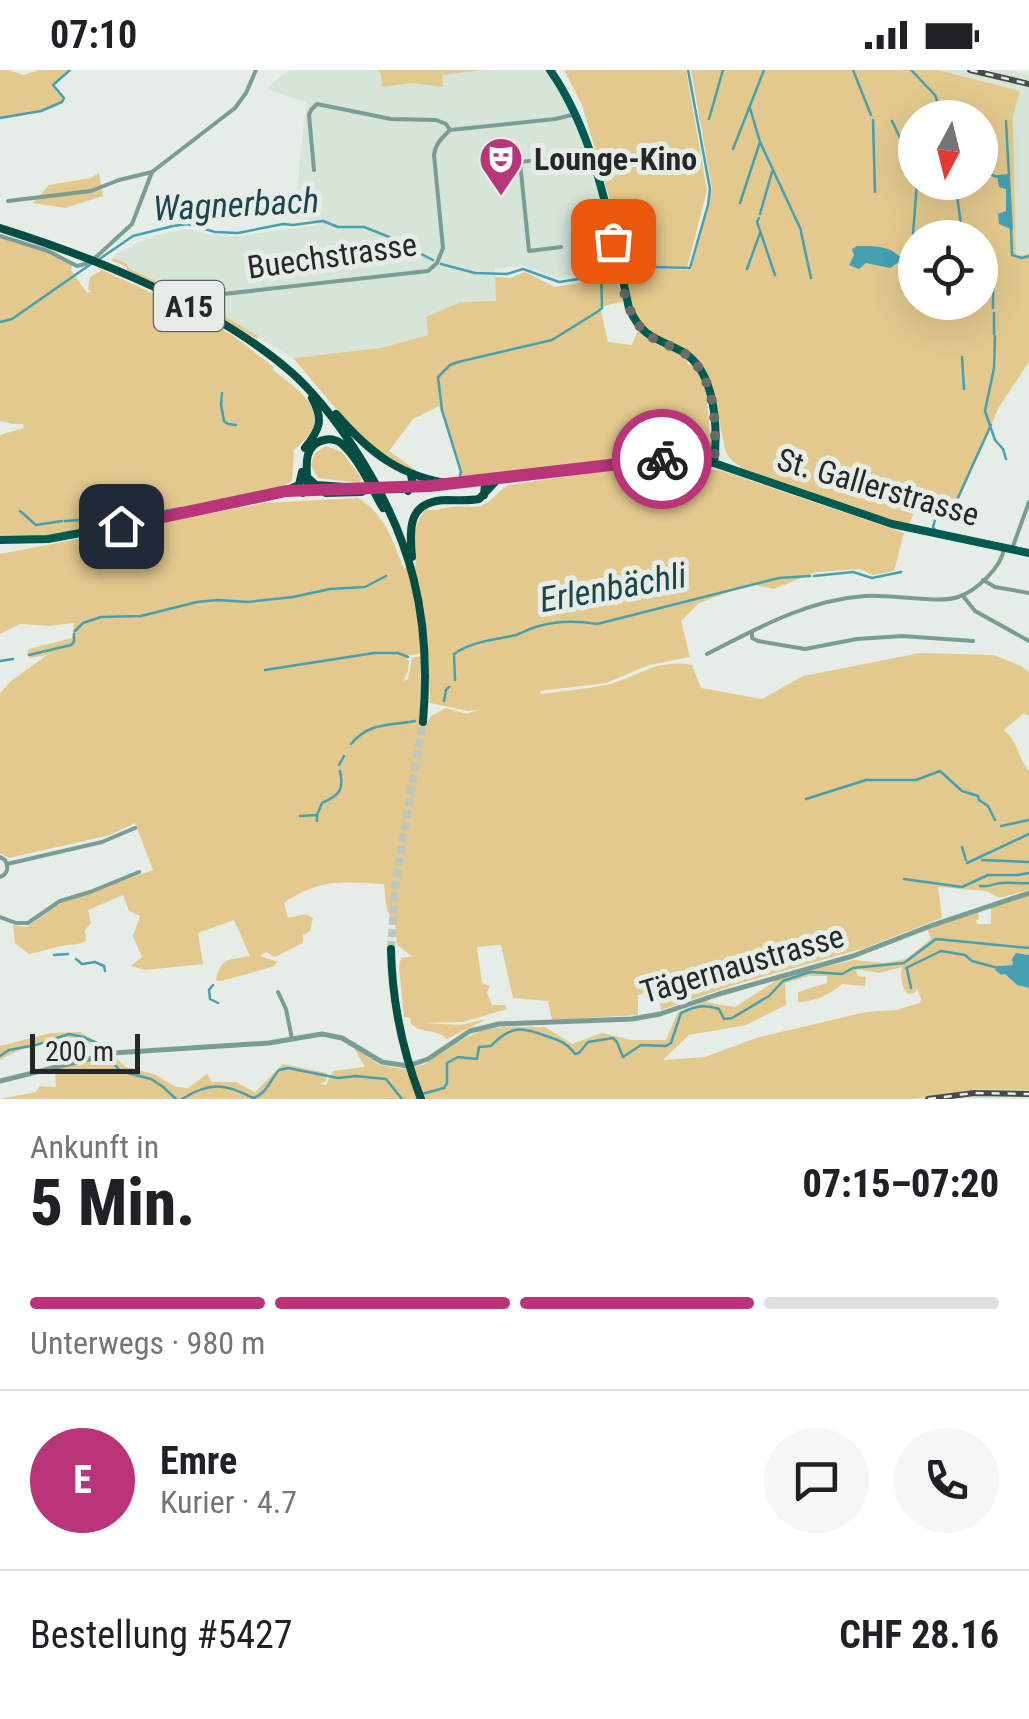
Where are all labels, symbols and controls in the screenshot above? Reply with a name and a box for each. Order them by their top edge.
text: 07:10 [50,13,137,57]
north arrow [898,100,998,200]
map controls [898,100,998,320]
theatre icon: Lounge-Kino [478,136,524,197]
place label: Lounge-Kino [534,140,697,178]
water label: Wagnerbach [152,180,320,230]
pin [571,199,656,284]
icon: bag [586,214,641,269]
button: locate [898,220,998,320]
street label: Buechstrasse [245,225,419,287]
road number: A15 [154,281,224,331]
courier [612,409,712,509]
icon: bike [635,432,690,487]
street label: St. Gallerstrasse [773,440,983,534]
pin [79,484,164,569]
icon: home [94,499,149,554]
water label: Erlenbächli [537,555,690,621]
street label: Tägernaustrasse [636,917,848,1011]
scale bar [30,1029,140,1074]
text: 200 m [45,1035,114,1068]
text: Ankunft in [30,1128,159,1166]
text: 07:15–07:20 [802,1162,999,1206]
text: 5 Min. [30,1165,195,1241]
text: Unterwegs · 980 m [30,1324,265,1362]
button: chat [764,1428,869,1533]
button: phone [894,1428,999,1533]
text: Emre [160,1439,237,1483]
text: E [73,1458,92,1502]
text: Kurier · 4.7 [160,1483,297,1521]
text: Bestellung #5427 [30,1613,292,1657]
text: CHF 28.16 [839,1613,999,1657]

